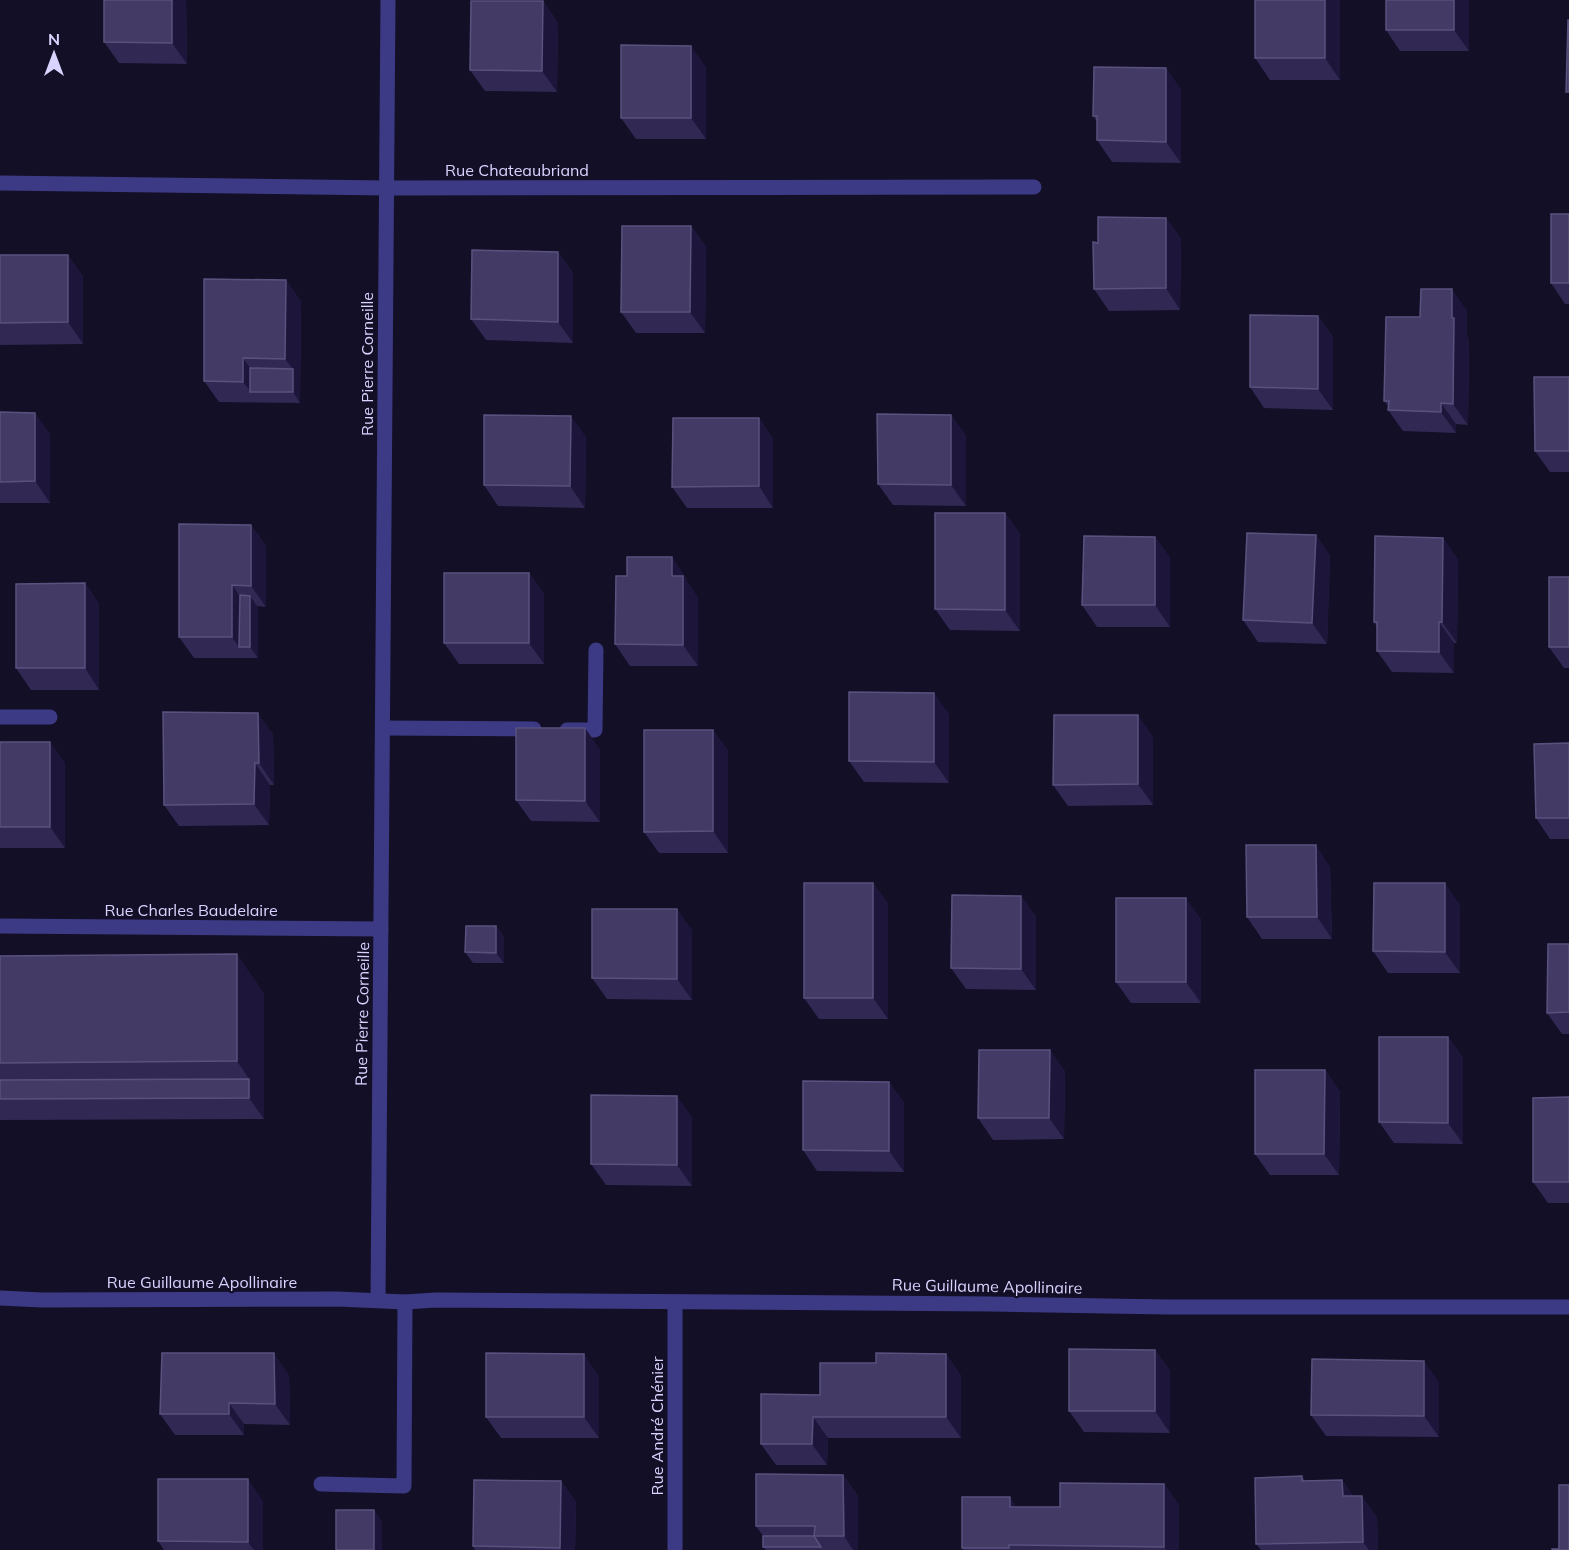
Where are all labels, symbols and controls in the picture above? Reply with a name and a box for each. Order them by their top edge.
north arrow [24,24,84,84]
text: N [48,29,60,49]
street label: Rue Chateaubriand [445,160,589,180]
street label: Rue Pierre Corneille [357,292,377,436]
street label: Rue Charles Baudelaire [104,900,278,920]
street label: Rue Pierre Corneille [351,942,373,1086]
street label: Rue Guillaume Apollinaire [107,1272,297,1292]
street label: Rue Guillaume Apollinaire [892,1274,1082,1298]
street label: Rue André Chénier [647,1356,667,1496]

